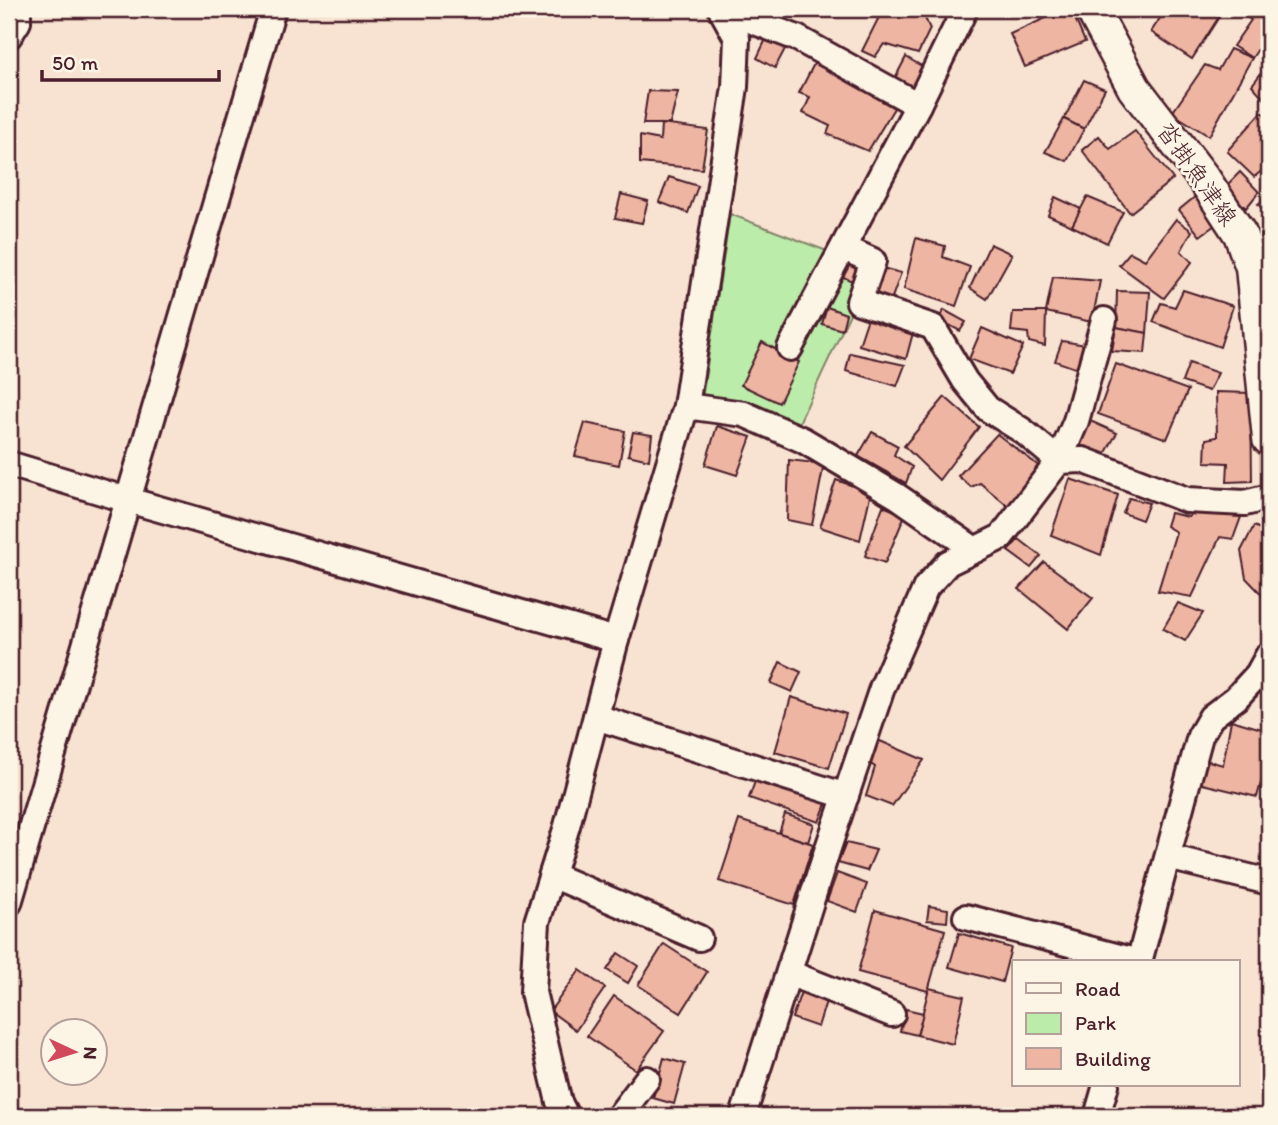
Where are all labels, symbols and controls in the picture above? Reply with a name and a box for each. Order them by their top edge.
scale bar [42,38,219,82]
text: 50 m [52,50,99,75]
street label: 沓掛魚津線 [1151,116,1244,231]
legend [1012,960,1240,1086]
text: Road [1075,976,1121,1001]
text: Park [1075,1010,1117,1035]
north arrow [38,1016,108,1086]
text: N [79,1046,102,1060]
text: Building [1075,1046,1151,1071]

